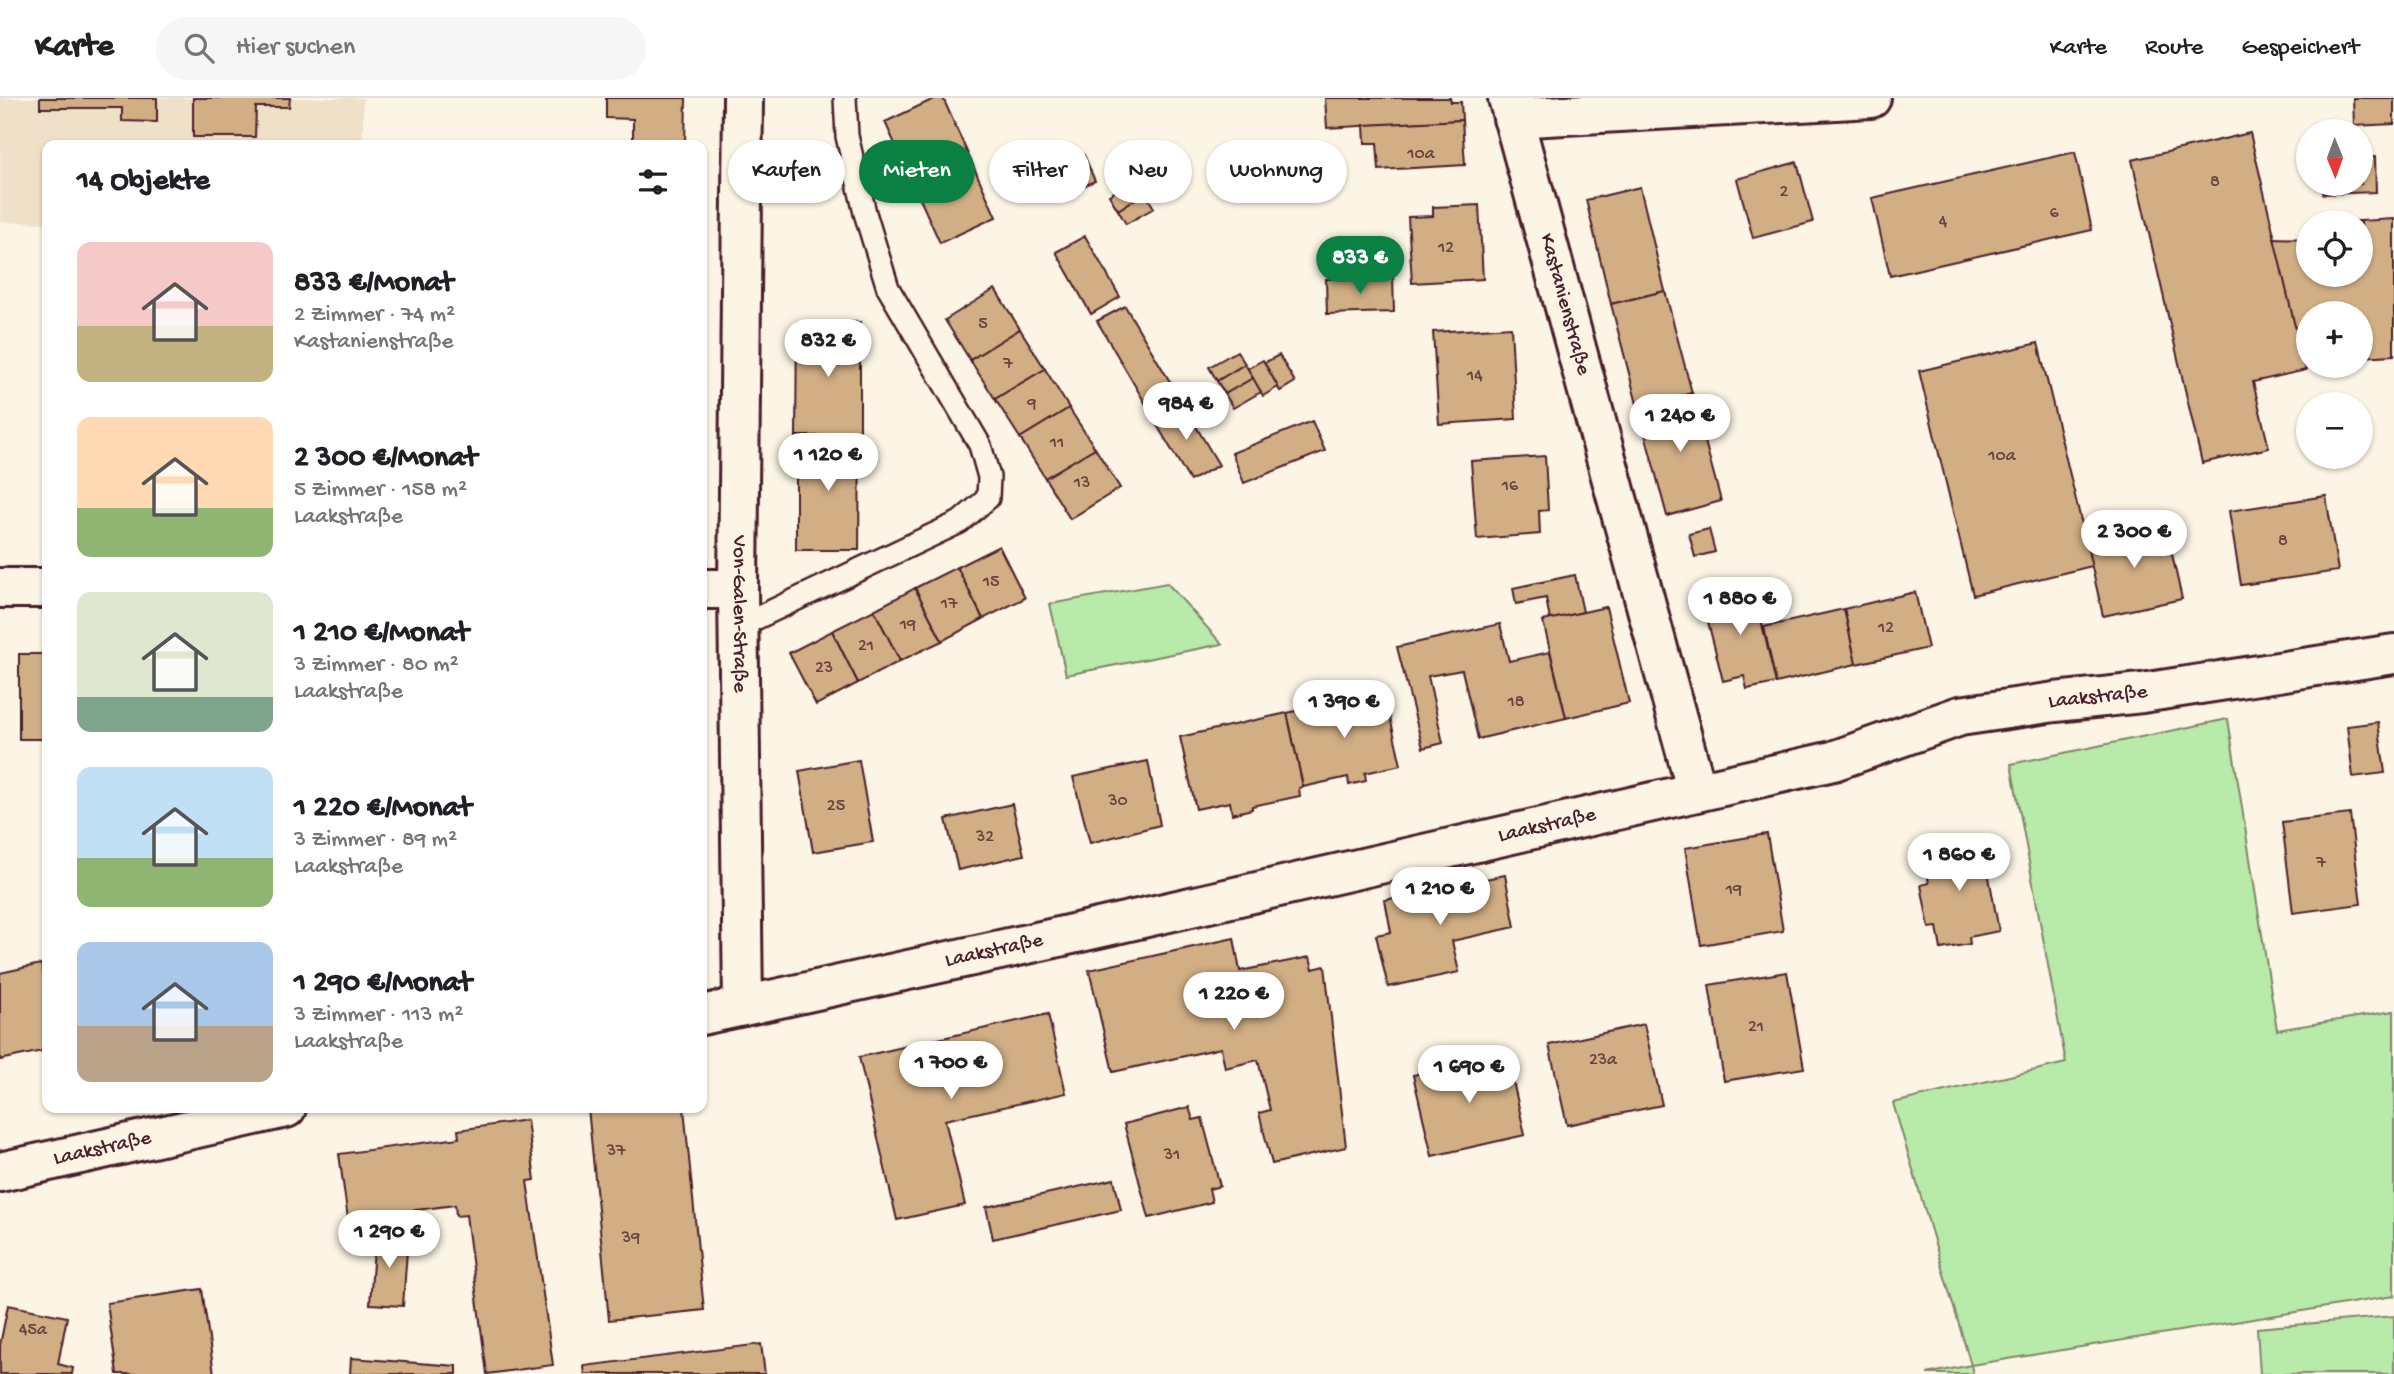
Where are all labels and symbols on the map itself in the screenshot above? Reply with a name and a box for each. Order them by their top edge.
north arrow [2296,119,2373,196]
house number: 10a [1406,144,1436,165]
house number: 8 [2210,172,2220,193]
house number: 2 [1780,182,1789,203]
house number: 6 [2049,203,2059,224]
house number: 4 [1939,212,1948,233]
street label: Kastanienstraße [1533,231,1596,379]
pin: 833 € [1311,236,1409,296]
house number: 12 [1437,238,1454,259]
house number: 5 [978,314,988,335]
pin: 832 € [779,320,877,379]
house number: 7 [1002,354,1013,375]
house number: 14 [1466,366,1483,387]
pin: 984 € [1137,382,1235,442]
house number: 9 [1026,394,1037,415]
pin: 1 240 € [1615,394,1745,454]
house number: 11 [1049,433,1064,454]
pin: 1 120 € [763,434,893,493]
house number: 10a [1987,446,2017,467]
house number: 13 [1073,473,1090,494]
house number: 16 [1501,476,1519,497]
pin: 2 300 € [2069,510,2199,570]
house number: 8 [2278,531,2288,552]
street label: Von-Galen-Straße [725,534,752,694]
house number: 15 [982,572,999,593]
pin: 1 880 € [1675,578,1805,637]
house number: 17 [940,594,958,615]
house number: 19 [899,615,916,636]
house number: 12 [1877,618,1894,639]
house number: 21 [858,636,874,657]
house number: 23 [815,658,833,679]
pin: 1 390 € [1279,680,1409,740]
street label: Laakstraße [2047,680,2150,715]
house number: 18 [1506,692,1525,713]
house number: 30 [1107,791,1128,812]
house number: 25 [827,796,845,817]
street label: Laakstraße [1496,803,1600,849]
house number: 32 [975,827,994,848]
pin: 1 860 € [1894,834,2024,893]
house number: 7 [2315,853,2326,874]
pin: 1 210 € [1375,868,1505,927]
house number: 19 [1725,880,1742,901]
street label: Laakstraße [943,928,1047,974]
pin: 1 220 € [1169,972,1299,1032]
house number: 21 [1748,1017,1764,1038]
pin: 1 700 € [886,1042,1016,1101]
pin: 1 690 € [1404,1046,1534,1105]
house number: 23a [1589,1050,1618,1071]
street label: Laakstraße [51,1126,155,1172]
house number: 37 [606,1141,626,1162]
house number: 31 [1163,1145,1180,1166]
pin: 1 290 € [324,1210,454,1270]
house number: 39 [621,1228,640,1249]
house number: 45a [19,1320,48,1341]

